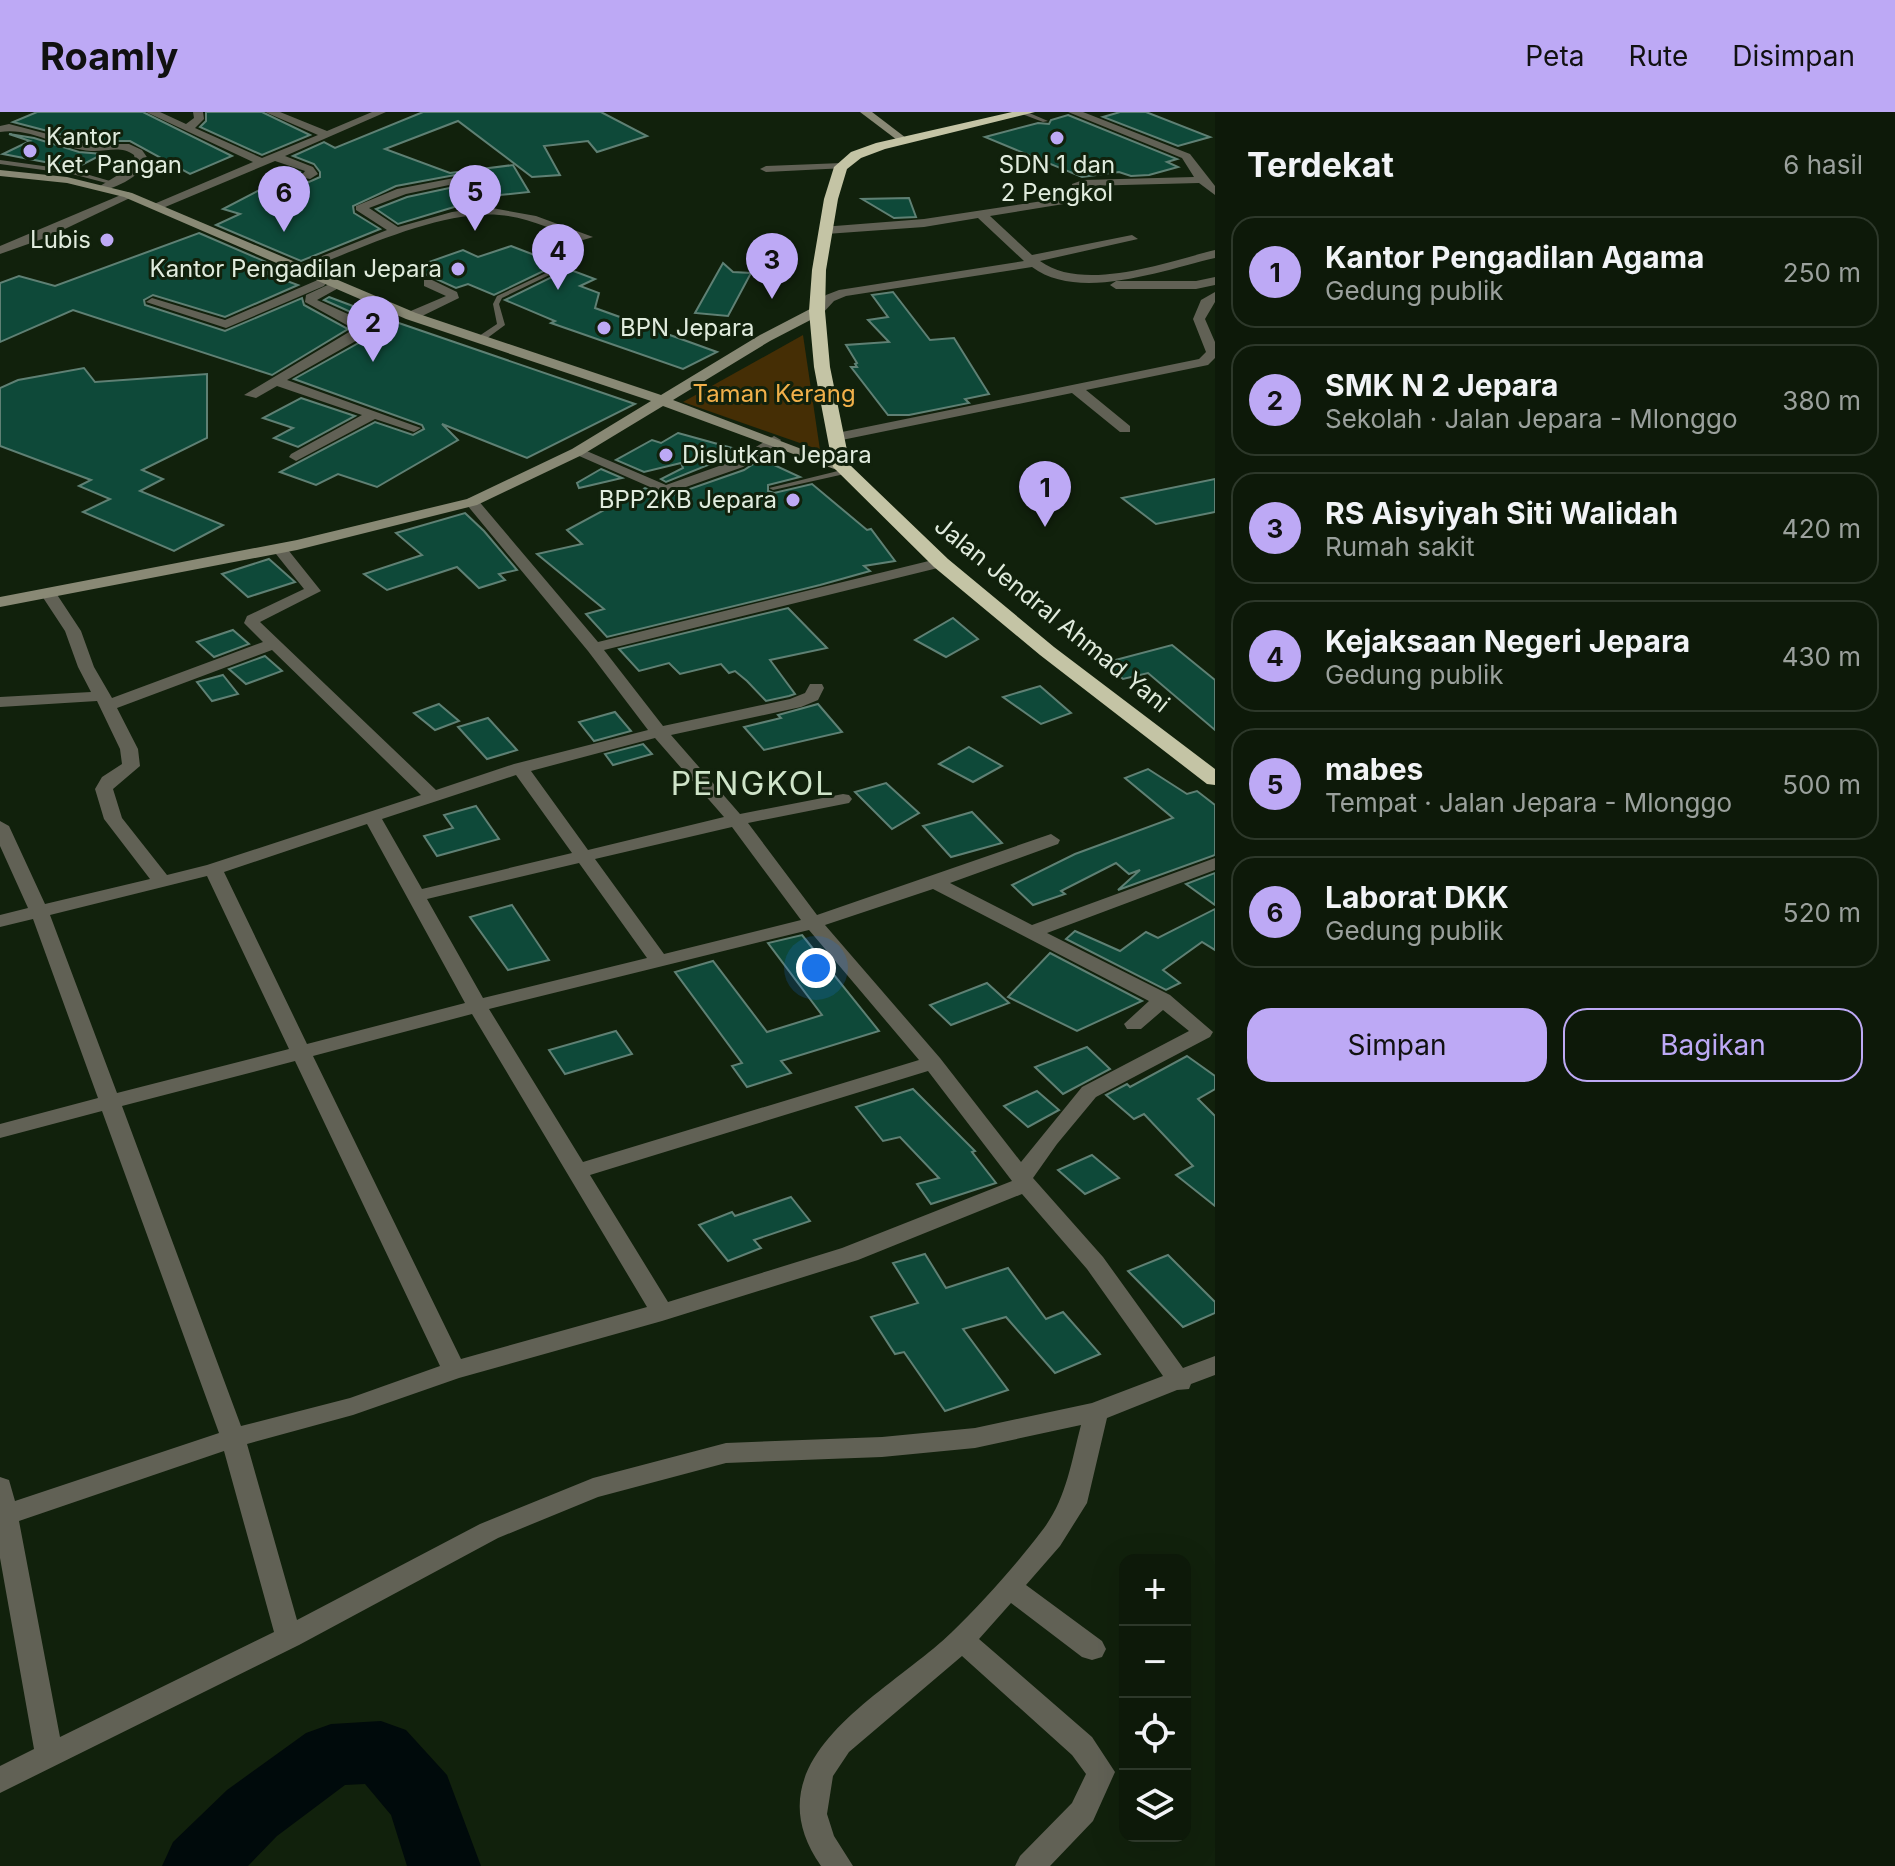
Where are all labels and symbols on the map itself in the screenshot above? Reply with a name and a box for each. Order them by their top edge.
place label: Kantor Ket. Pangan [46,122,182,179]
marker: SDN 1 dan 2 Pengkol [1048,129,1066,147]
marker: Kantor Ket. Pangan [21,142,39,160]
place label: SDN 1 dan 2 Pengkol [999,150,1115,207]
pin: 5 [449,165,501,231]
pin: 6 [258,166,310,232]
pin: 4 [532,224,584,290]
place label: Lubis [30,225,91,254]
marker: Lubis [98,231,116,249]
pin: 3 [746,233,798,299]
place label: Kantor Pengadilan Jepara [150,254,442,283]
marker: Kantor Pengadilan Jepara [449,260,467,278]
pin: 2 [347,296,399,362]
place label: BPN Jepara [620,313,754,342]
marker: BPN Jepara [595,319,613,337]
park label: Taman Kerang [692,379,856,408]
place label: Dislutkan Jepara [682,440,872,469]
marker: Dislutkan Jepara [657,446,675,464]
pin: 1 [1019,461,1071,527]
place label: BPP2KB Jepara [599,485,777,514]
marker: BPP2KB Jepara [784,491,802,509]
street label: Jalan Jendral Ahmad Yani [929,511,1176,718]
district label: PENGKOL [671,764,835,803]
your location [796,948,836,988]

